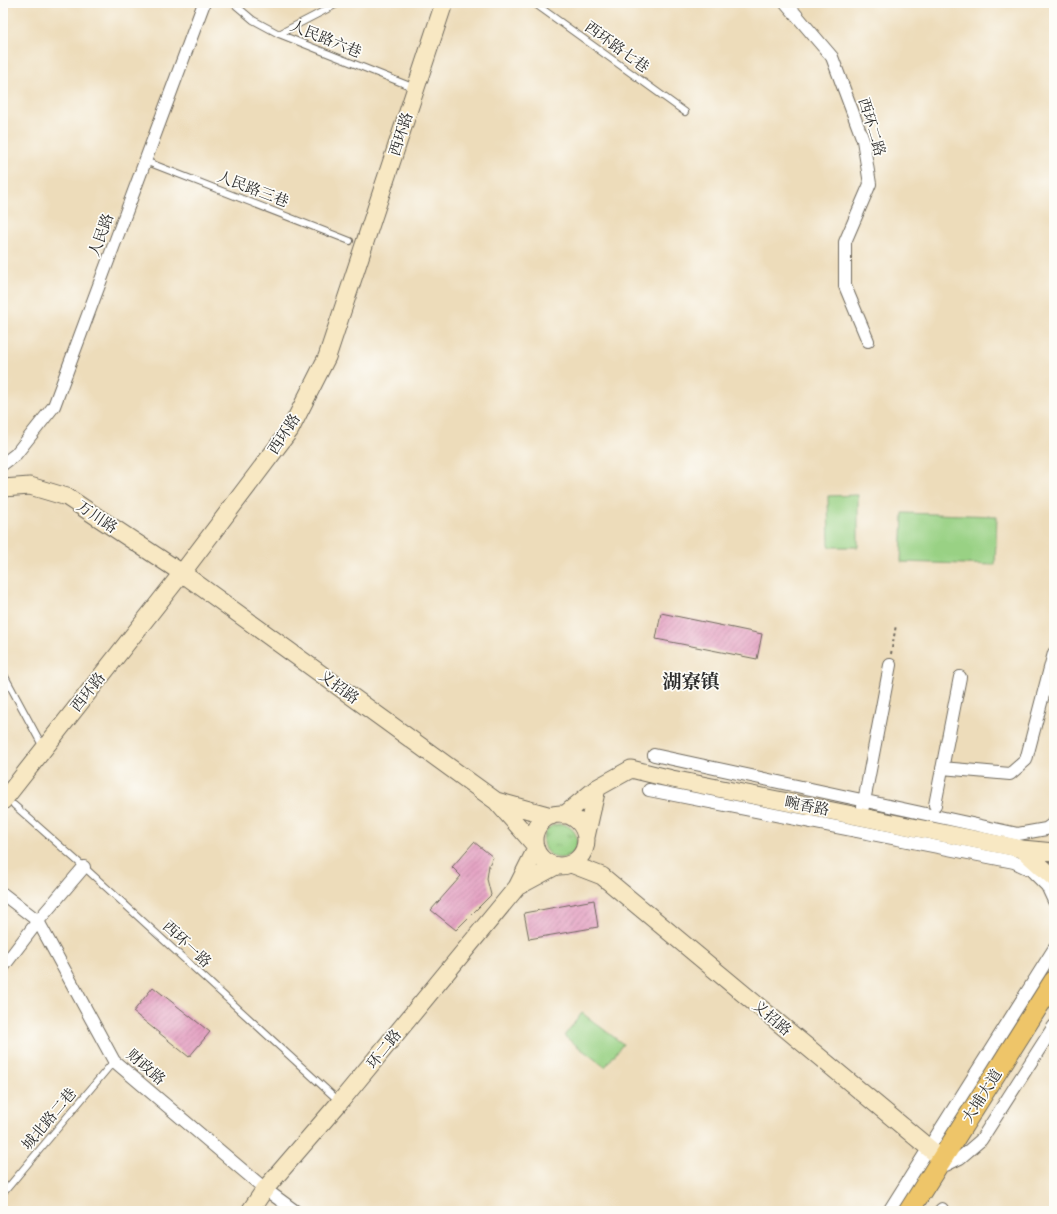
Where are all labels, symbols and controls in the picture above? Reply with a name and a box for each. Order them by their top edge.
street label: 人民路六巷 [288,18,364,61]
street label: 西环路七巷 [581,18,652,76]
street label: 西环二路 [855,96,888,158]
street label: 西环路 [386,110,417,158]
street label: 人民路三巷 [215,168,291,211]
street label: 人民路 [86,211,117,259]
street label: 西环路 [265,411,304,458]
street label: 万川路 [73,498,120,537]
street label: 义招路 [316,667,362,708]
street label: 西环路 [68,669,109,715]
district label: 湖寮镇 [662,671,720,693]
street label: 畹香路 [783,794,831,819]
street label: 西环一路 [159,918,214,971]
street label: 义招路 [749,997,794,1039]
street label: 环二路 [364,1026,405,1072]
street label: 财政路 [123,1046,168,1089]
street label: 大埔大道 [959,1066,1006,1126]
street label: 城北路二巷 [19,1085,80,1154]

